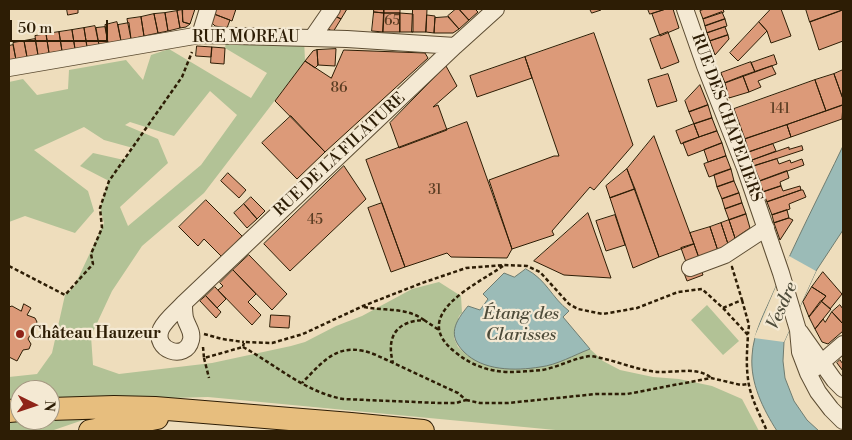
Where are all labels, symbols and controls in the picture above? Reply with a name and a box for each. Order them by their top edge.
scale bar [12,10,110,42]
house number: 65 [384,14,400,30]
text: 50 m [18,19,52,38]
street label: RUE MOREAU [192,28,300,48]
street label: RUE DES CHAPELIERS [687,31,765,205]
house number: 86 [330,81,348,97]
street label: RUE DE LA FILATURE [270,89,410,221]
house number: 141 [770,102,790,118]
house number: 31 [428,183,442,199]
house number: 45 [307,213,323,229]
water label: Vesdre [763,279,803,333]
water label: Étang des Clarisses [483,304,559,346]
place label: Château Hauzeur [30,324,161,344]
marker: Château Hauzeur [14,328,26,340]
north arrow [10,380,60,430]
text: N [40,400,58,412]

